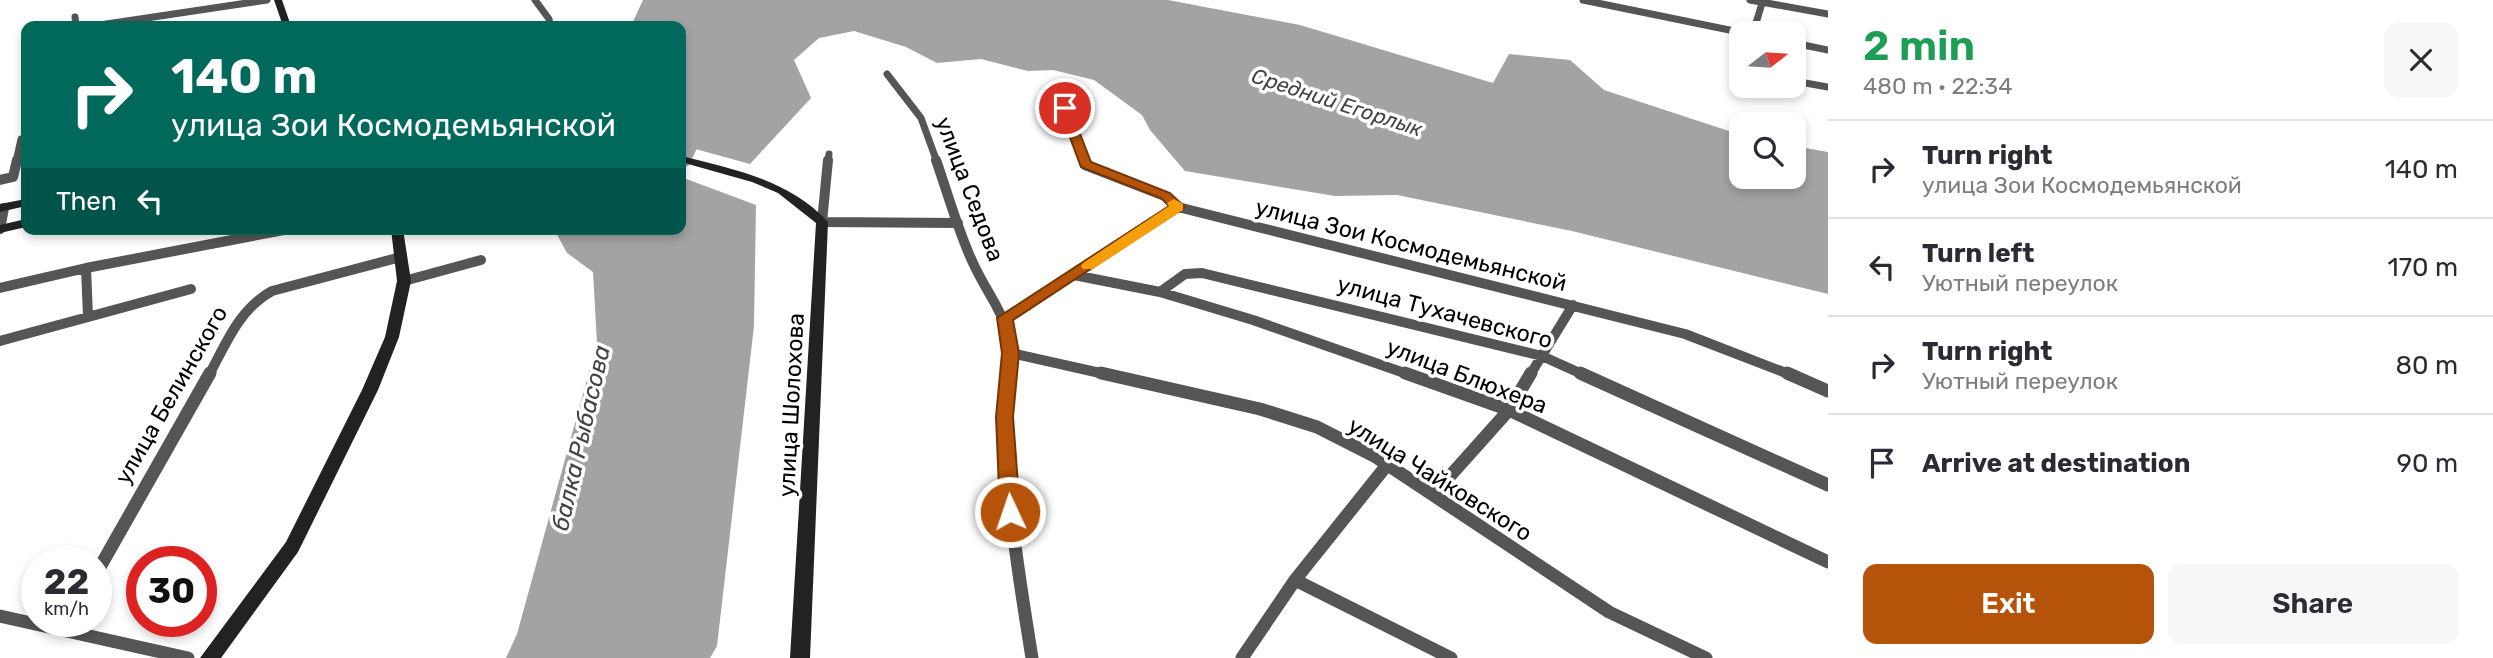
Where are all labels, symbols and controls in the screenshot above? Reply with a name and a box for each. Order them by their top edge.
north arrow [1729,21,1806,98]
map controls [1729,21,1806,189]
text: 2 min [1863,21,1975,71]
button: close [2384,23,2458,97]
text: 140 m [171,47,317,105]
icon: right [56,49,147,140]
water label: Средний Егорлык [1249,63,1426,142]
text: 480 m · 22:34 [1863,72,2012,100]
pin [1035,78,1095,138]
icon: arrive [1046,89,1084,127]
text: улица Зои Космодемьянской [171,106,616,144]
button: search [1729,112,1806,189]
street label: улица Седова [930,113,1010,265]
text: Turn right [1922,140,2052,171]
icon: right [1863,150,1901,188]
text: 140 m [2385,154,2458,185]
text: улица Зои Космодемьянской [1922,171,2242,199]
icon: left [131,182,169,220]
text: Then [56,186,117,217]
street label: улица Зои Космодемьянской [1252,193,1570,297]
text: Turn left [1922,238,2034,269]
icon: left [1863,248,1901,286]
text: 170 m [2388,252,2458,283]
text: Уютный переулок [1922,269,2118,297]
street label: улица Тухачевского [1334,270,1556,354]
street label: улица Белинского [109,301,233,489]
street label: улица Шолохова [772,312,810,498]
street label: улица Блюхера [1383,332,1551,420]
text: Turn right [1922,336,2052,367]
water label: балка Рыбасова [546,343,616,533]
icon: right [1863,346,1901,384]
text: 80 m [2395,350,2458,381]
text: Уютный переулок [1922,367,2118,395]
street label: улица Чайковского [1343,411,1537,547]
icon: arrive [1863,444,1901,482]
text: Arrive at destination [1922,448,2190,479]
text: 90 m [2397,448,2458,479]
position arrow [973,475,1047,549]
speed limit sign: 30 [126,546,217,637]
text: 22 [44,561,89,603]
button: Exit [1863,564,2154,644]
button: Share [2168,564,2458,644]
text: km/h [44,598,89,620]

